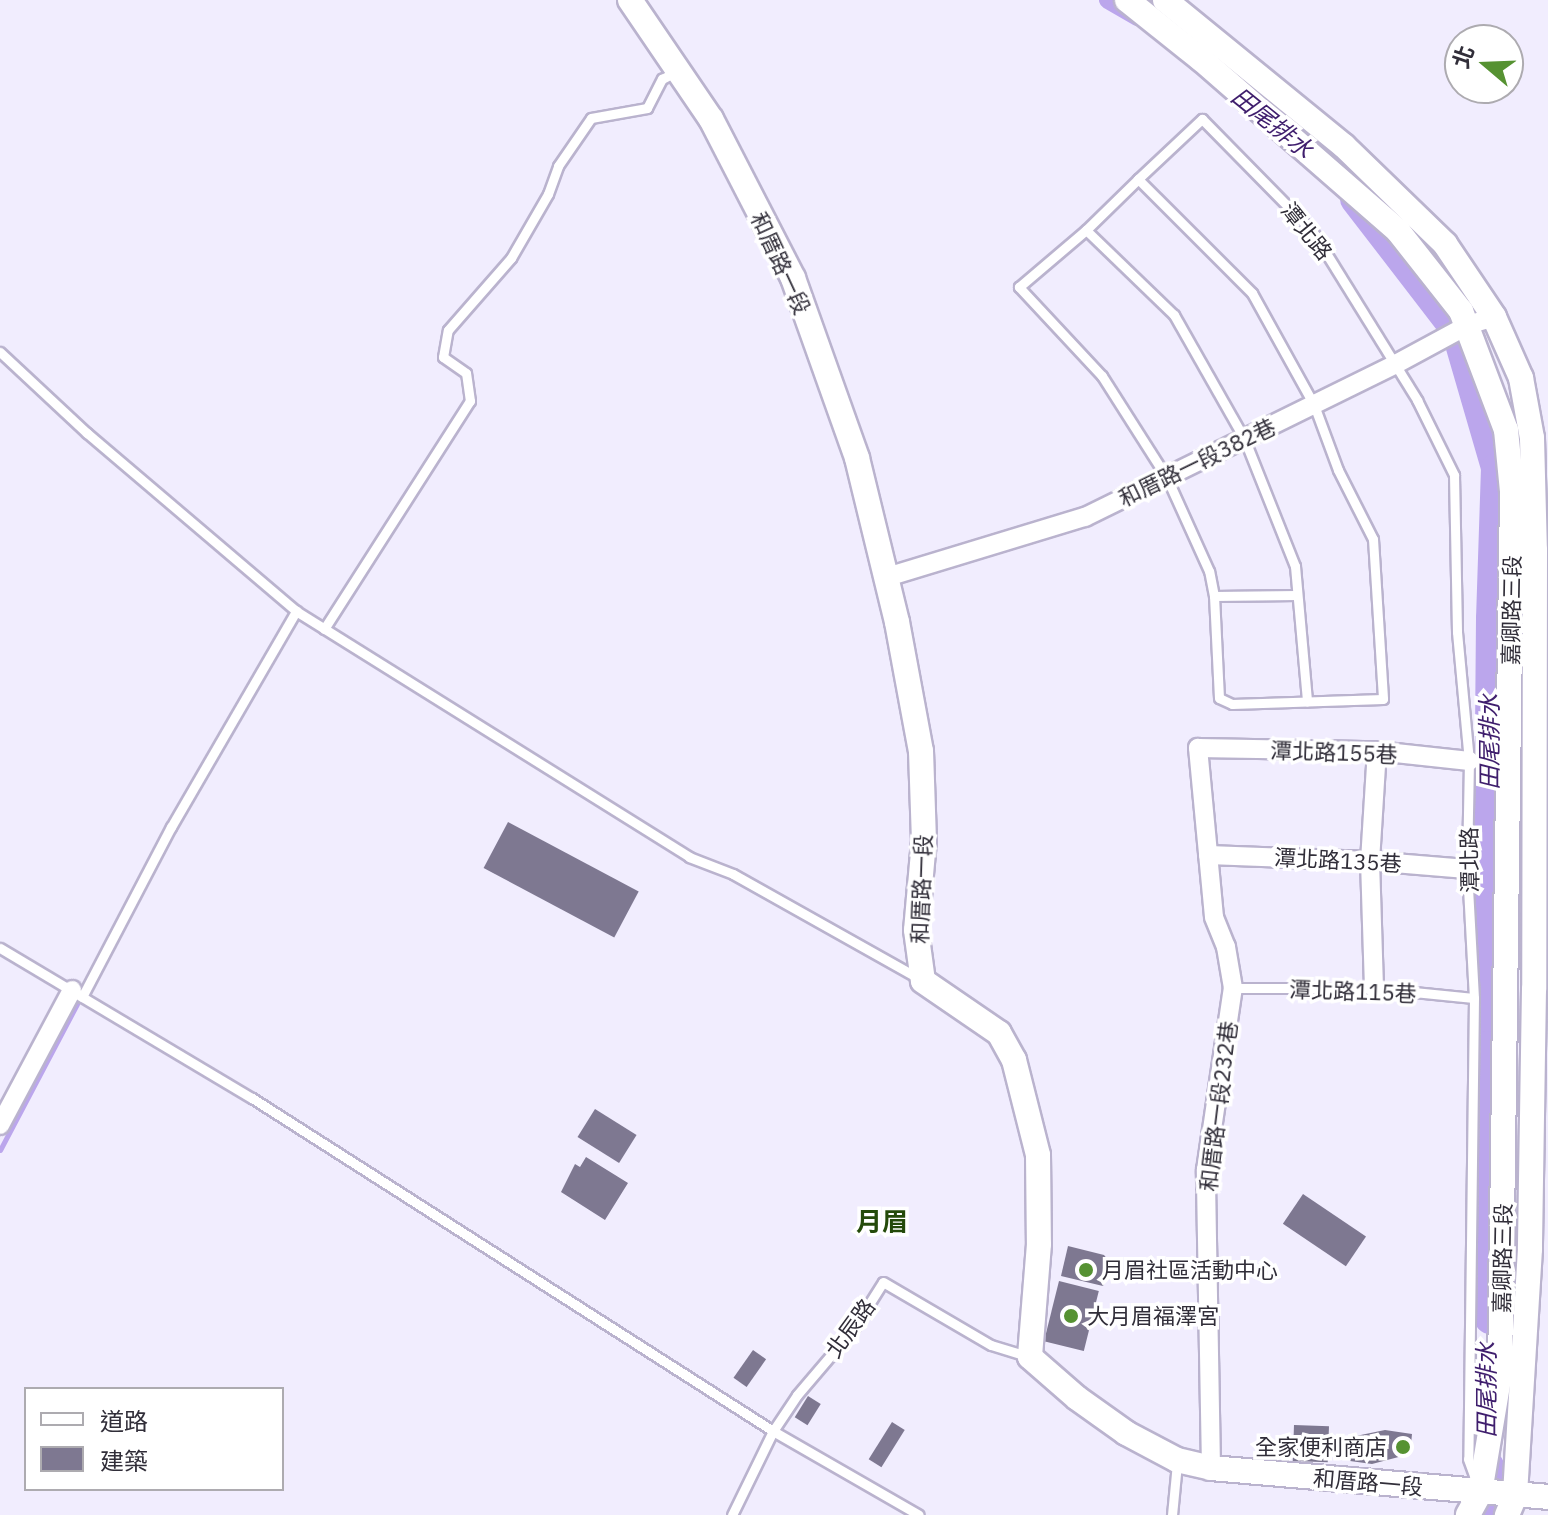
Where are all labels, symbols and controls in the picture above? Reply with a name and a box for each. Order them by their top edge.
north arrow [1444,24,1524,104]
text: 北 [1445,42,1480,72]
water label: 田尾排水 [1226,82,1318,164]
street label: 潭北路 [1276,197,1338,265]
street label: 和厝路一段 [746,208,816,318]
street label: 和厝路一段382巷 [1114,413,1280,511]
street label: 嘉卿路三段 [1497,555,1525,665]
water label: 田尾排水 [1476,694,1504,790]
street label: 潭北路155巷 [1270,737,1398,767]
street label: 潭北路 [1455,827,1483,893]
street label: 和厝路一段 [906,834,936,944]
street label: 潭北路135巷 [1274,843,1402,877]
street label: 潭北路115巷 [1289,976,1417,1006]
street label: 和厝路一段232巷 [1194,1019,1242,1193]
street label: 嘉卿路三段 [1488,1203,1516,1313]
district label: 月眉 [856,1206,908,1238]
place label: 月眉社區活動中心 [1102,1257,1278,1283]
marker: 月眉社區活動中心 [1077,1261,1095,1279]
street label: 北辰路 [820,1294,880,1362]
place label: 大月眉福澤宮 [1087,1303,1219,1329]
marker: 大月眉福澤宮 [1062,1307,1080,1325]
water label: 田尾排水 [1473,1342,1501,1438]
legend [24,1387,284,1491]
text: 道路 [100,1405,148,1437]
place label: 全家便利商店 [1255,1434,1387,1460]
marker: 全家便利商店 [1394,1438,1412,1456]
text: 建築 [100,1445,148,1477]
street label: 和厝路一段 [1312,1464,1424,1500]

